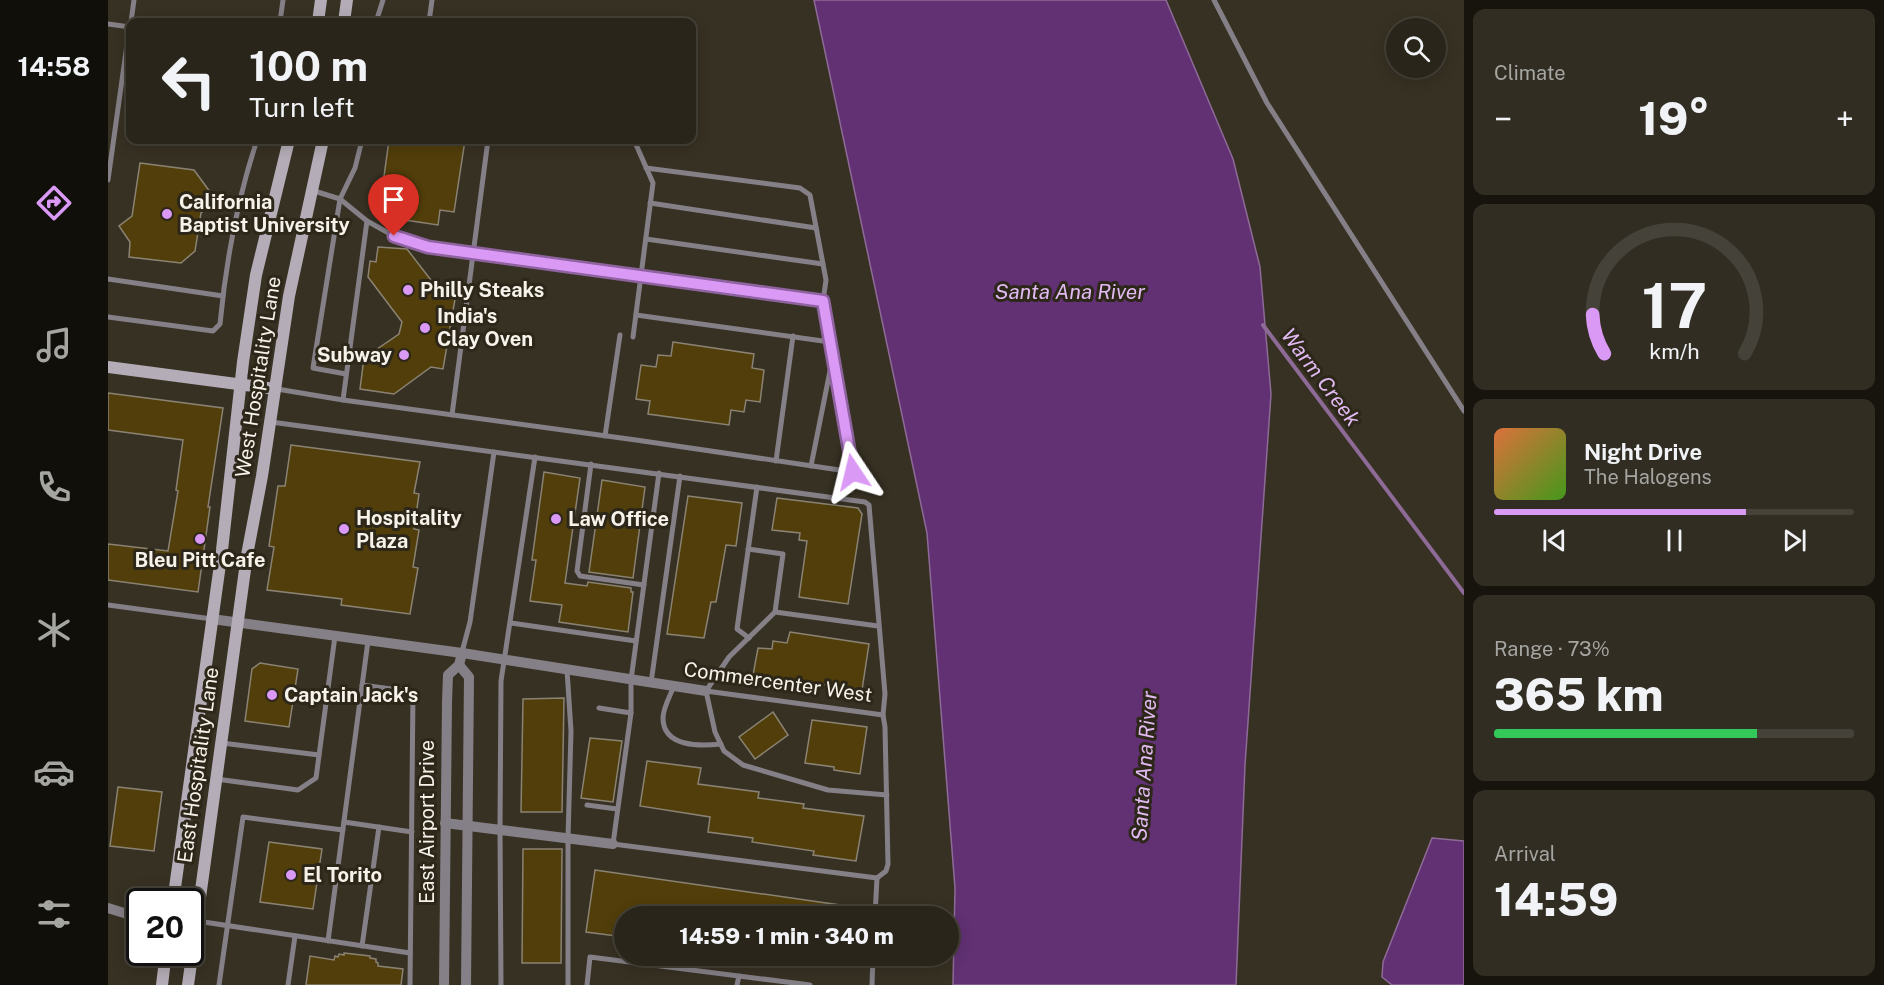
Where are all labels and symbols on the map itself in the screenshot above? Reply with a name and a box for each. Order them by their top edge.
pin [368,174,419,236]
place label: California Baptist University [179,190,350,237]
marker: California Baptist University [160,207,174,221]
street label: West Hospitality Lane [230,275,286,479]
place label: Philly Steaks [420,278,544,302]
water label: Santa Ana River [995,279,1146,304]
marker: Philly Steaks [401,283,415,297]
place label: India's Clay Oven [437,304,533,351]
marker: India's Clay Oven [418,321,432,335]
water label: Warm Creek [1276,323,1366,431]
place label: Subway [317,343,392,367]
marker: Subway [397,348,411,362]
position arrow [821,440,885,504]
place label: Hospitality Plaza [356,506,462,553]
place label: Law Office [568,507,669,531]
marker: Law Office [549,512,563,526]
marker: Hospitality Plaza [337,522,351,536]
marker: Bleu Pitt Cafe [193,532,207,546]
place label: Bleu Pitt Cafe [134,548,266,572]
street label: Commercenter West [682,657,874,707]
street label: East Hospitality Lane [172,666,224,864]
place label: Captain Jack's [284,683,418,707]
marker: Captain Jack's [265,688,279,702]
water label: Santa Ana River [1126,689,1162,842]
street label: East Airport Drive [415,740,439,904]
place label: El Torito [303,863,382,887]
marker: El Torito [284,868,298,882]
speed limit sign: 20 [126,888,204,966]

